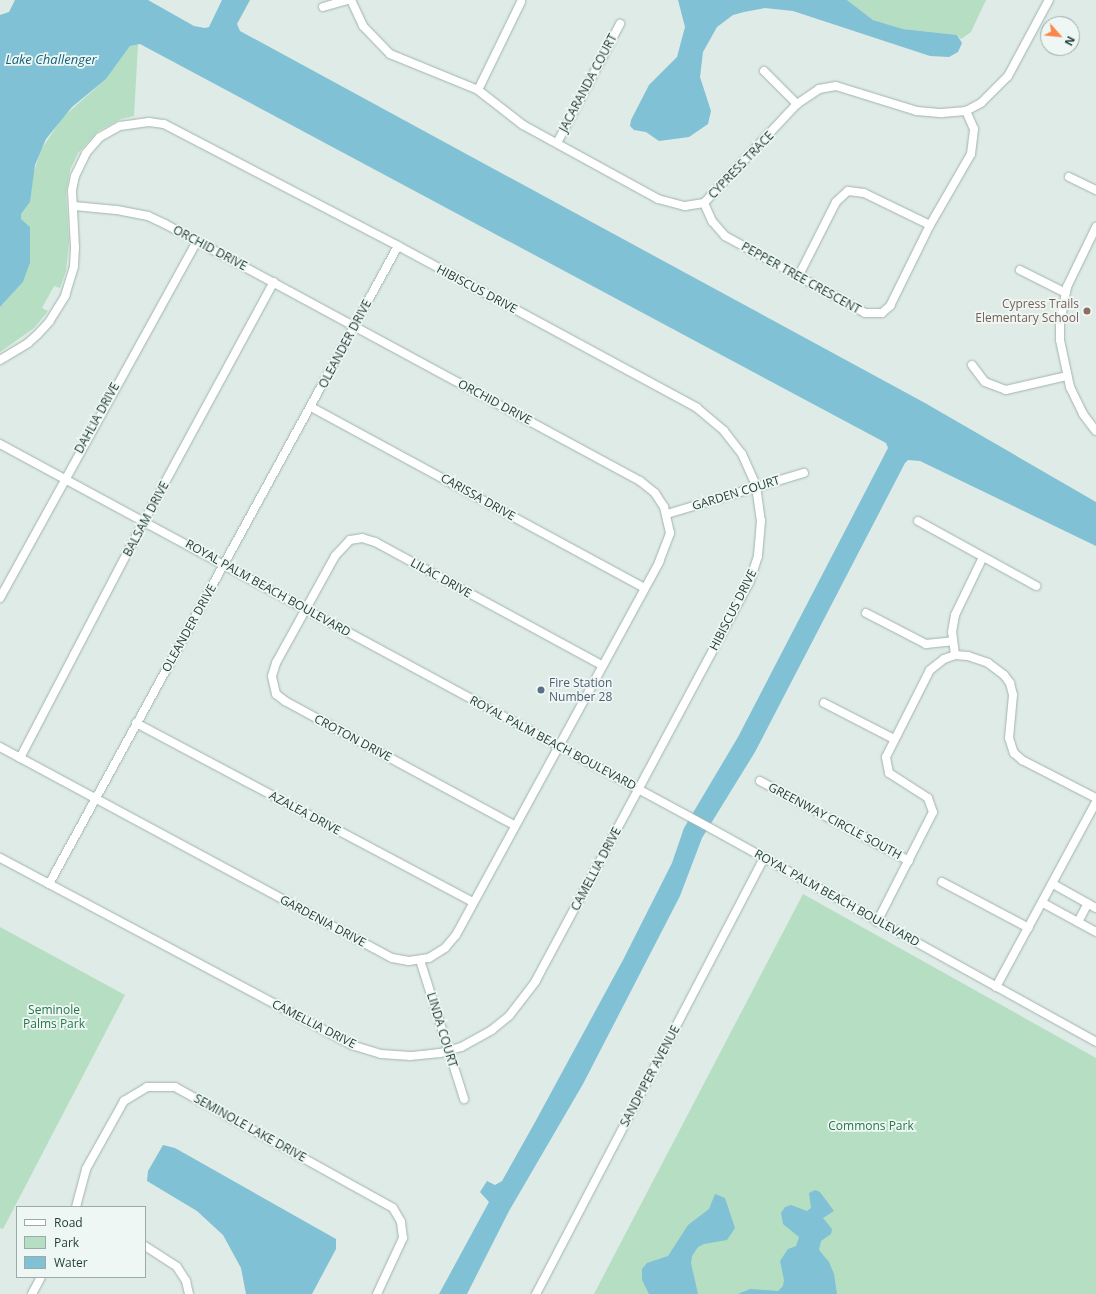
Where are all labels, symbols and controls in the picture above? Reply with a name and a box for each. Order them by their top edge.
north arrow [1040,16,1080,56]
street label: JACARANDA COURT [556,31,620,135]
text: N [1062,34,1079,49]
water label: Lake Challenger [5,51,97,67]
street label: CYPRESS TRACE [705,128,777,202]
street label: ORCHID DRIVE [171,222,249,274]
street label: PEPPER TREE CRESCENT [739,239,863,317]
street label: HIBISCUS DRIVE [434,262,520,316]
street label: OLEANDER DRIVE [316,297,374,391]
place label: Cypress Trails Elementary School [975,297,1079,325]
marker: Cypress Trails Elementary School [1082,306,1092,316]
street label: ORCHID DRIVE [456,376,534,428]
street label: DAHLIA DRIVE [72,380,122,456]
street label: CARISSA DRIVE [438,471,518,523]
street label: GARDEN COURT [690,473,782,513]
street label: BALSAM DRIVE [120,479,172,559]
street label: ROYAL PALM BEACH BOULEVARD [183,536,353,640]
street label: LILAC DRIVE [408,555,474,601]
street label: HIBISCUS DRIVE [706,567,760,653]
street label: OLEANDER DRIVE [159,582,219,674]
place label: Fire Station Number 28 [549,676,612,704]
marker: Fire Station Number 28 [536,685,546,695]
street label: ROYAL PALM BEACH BOULEVARD [467,693,639,793]
street label: CROTON DRIVE [312,712,394,764]
street label: GREENWAY CIRCLE SOUTH [766,780,904,862]
street label: AZALEA DRIVE [267,788,343,838]
street label: CAMELLIA DRIVE [568,825,624,913]
street label: ROYAL PALM BEACH BOULEVARD [752,846,922,950]
street label: GARDENIA DRIVE [277,892,369,950]
street label: LINDA COURT [424,991,460,1069]
street label: CAMELLIA DRIVE [270,997,358,1051]
park label: Seminole Palms Park [23,1003,85,1031]
street label: SANDPIPER AVENUE [617,1023,683,1129]
street label: SEMINOLE LAKE DRIVE [191,1091,309,1165]
park label: Commons Park [828,1119,914,1133]
legend [16,1206,146,1278]
text: Road [54,1214,83,1231]
text: Park [54,1234,79,1251]
text: Water [54,1254,88,1271]

